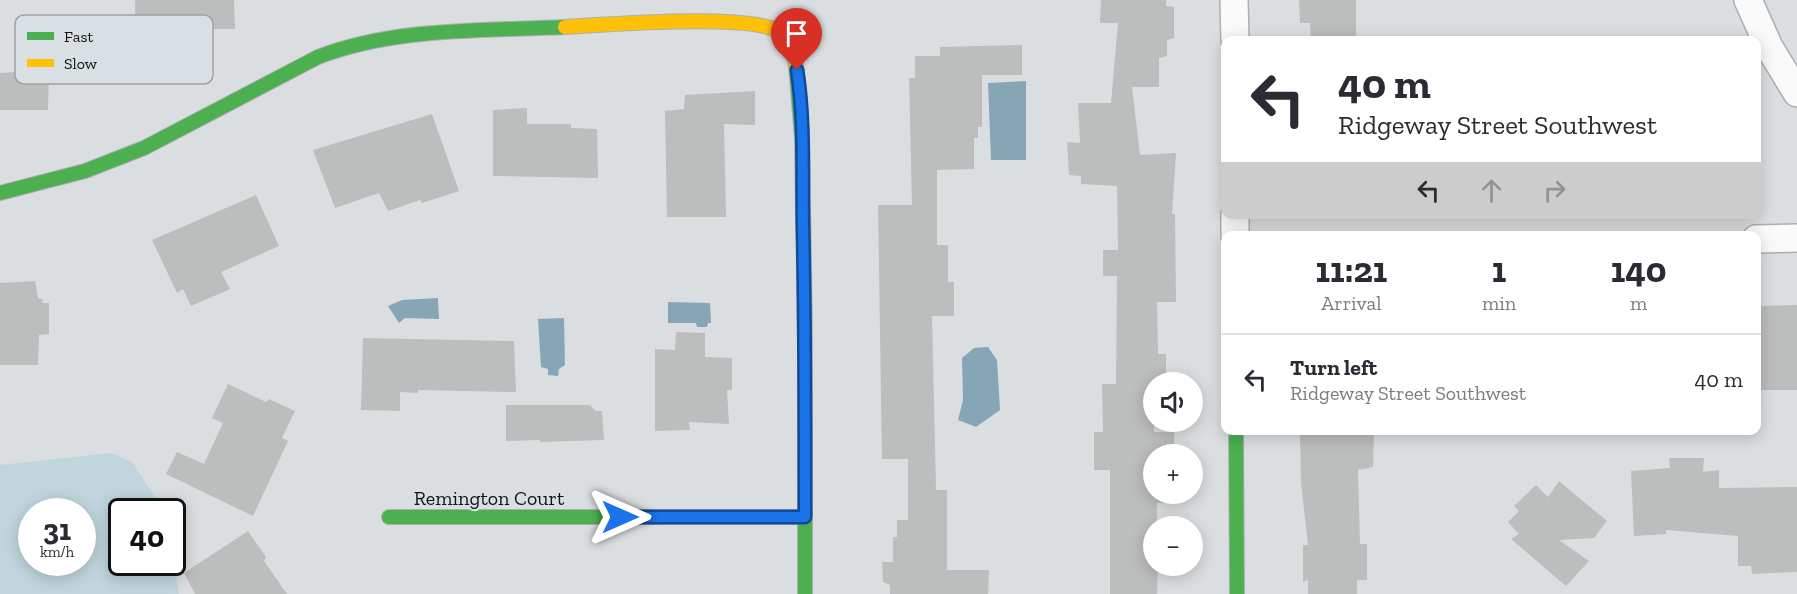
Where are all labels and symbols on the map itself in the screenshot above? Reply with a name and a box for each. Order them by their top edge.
pin [771,8,822,70]
legend [15,15,213,84]
text: Fast [64,27,93,46]
text: Slow [64,54,98,73]
position arrow [588,485,652,549]
street label: Remington Court [414,486,565,510]
speed limit sign: 40 [108,498,186,576]

